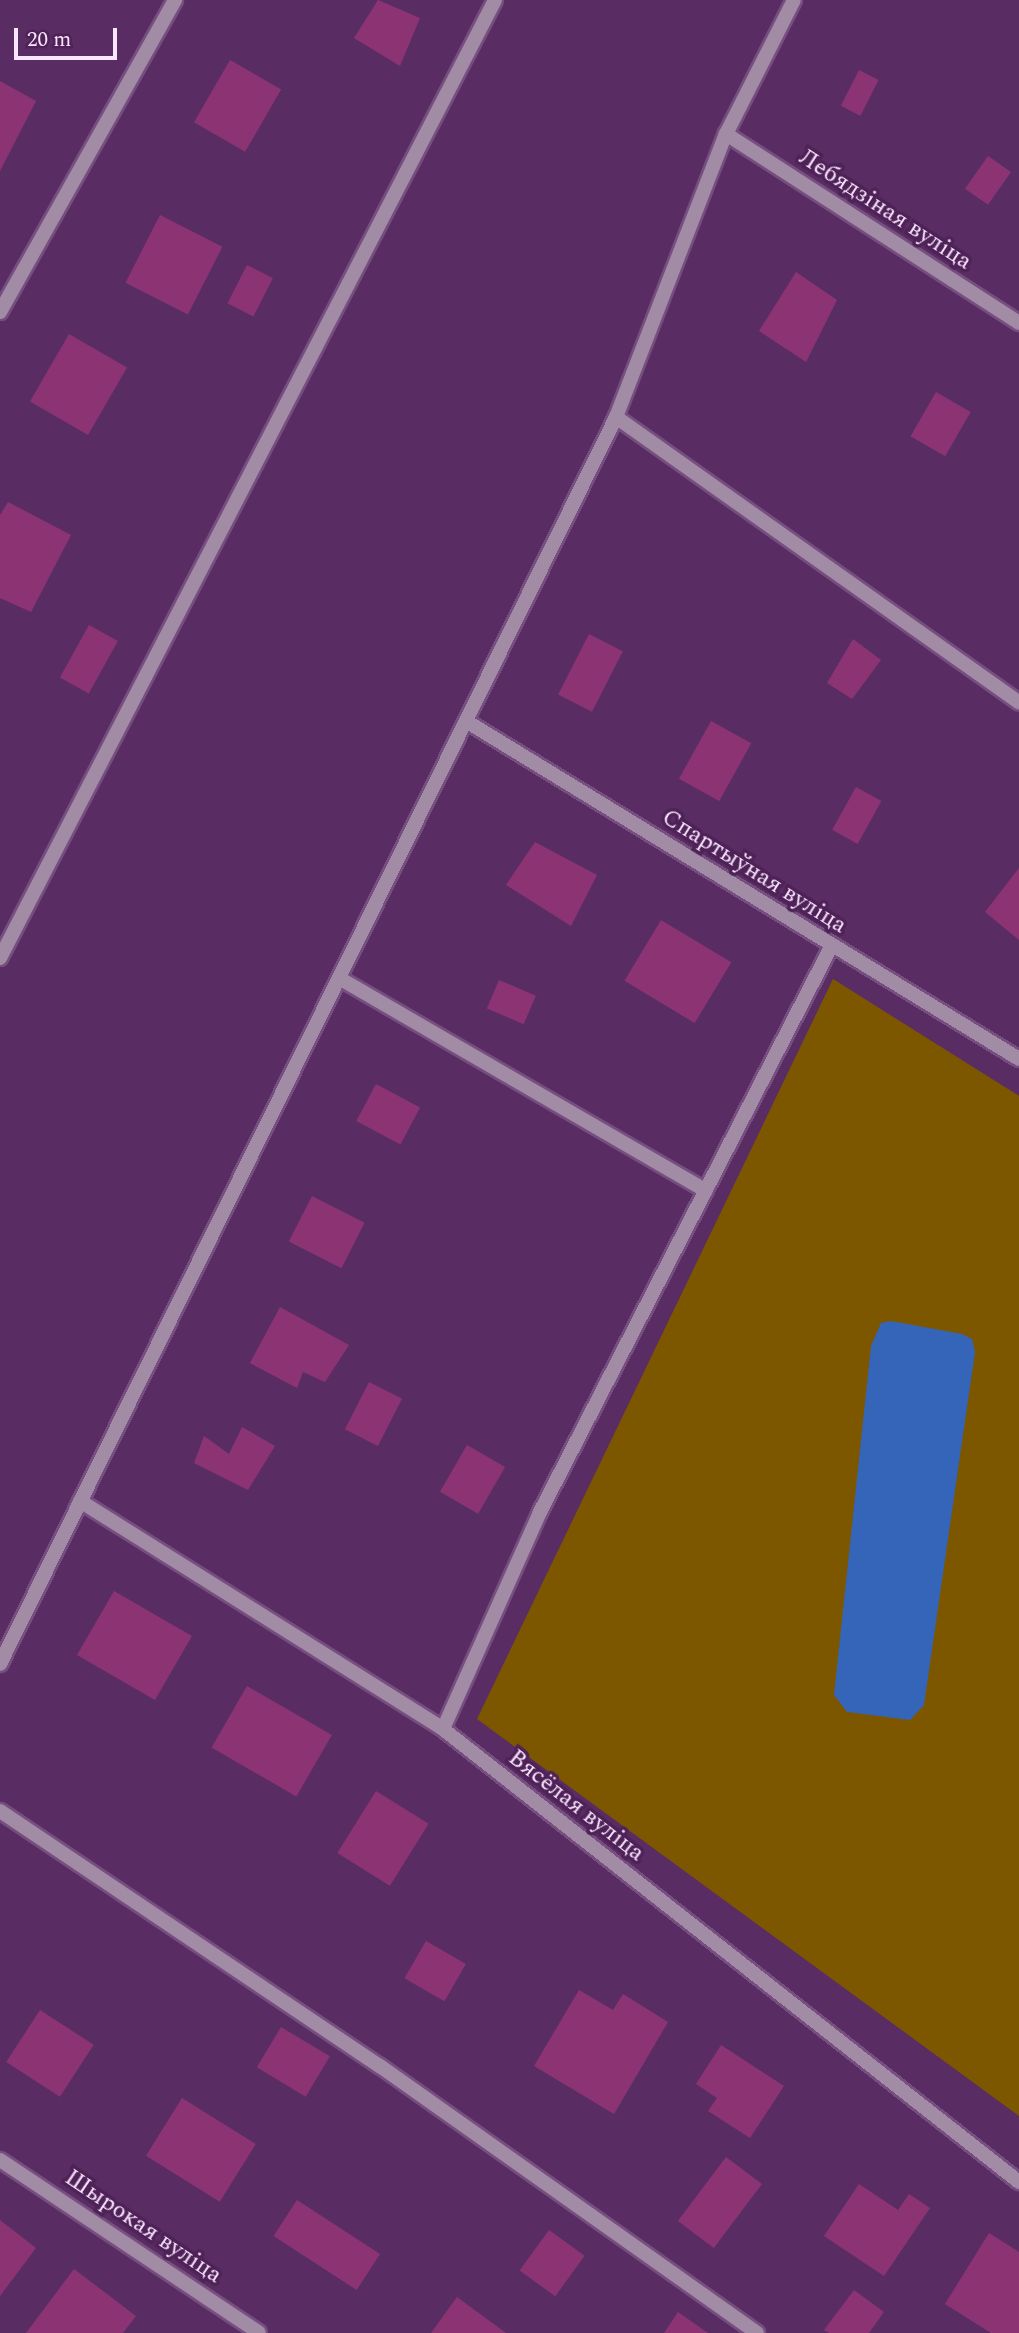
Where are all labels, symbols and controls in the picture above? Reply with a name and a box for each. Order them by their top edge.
scale bar [18,14,121,58]
text: 20 m [27,24,71,56]
street label: Лебядзіная вуліца [793,143,977,277]
street label: Спартыўная вуліца [656,803,852,941]
street label: Вясёлая вуліца [502,1744,650,1868]
street label: Шырокая вуліца [59,2164,227,2290]

